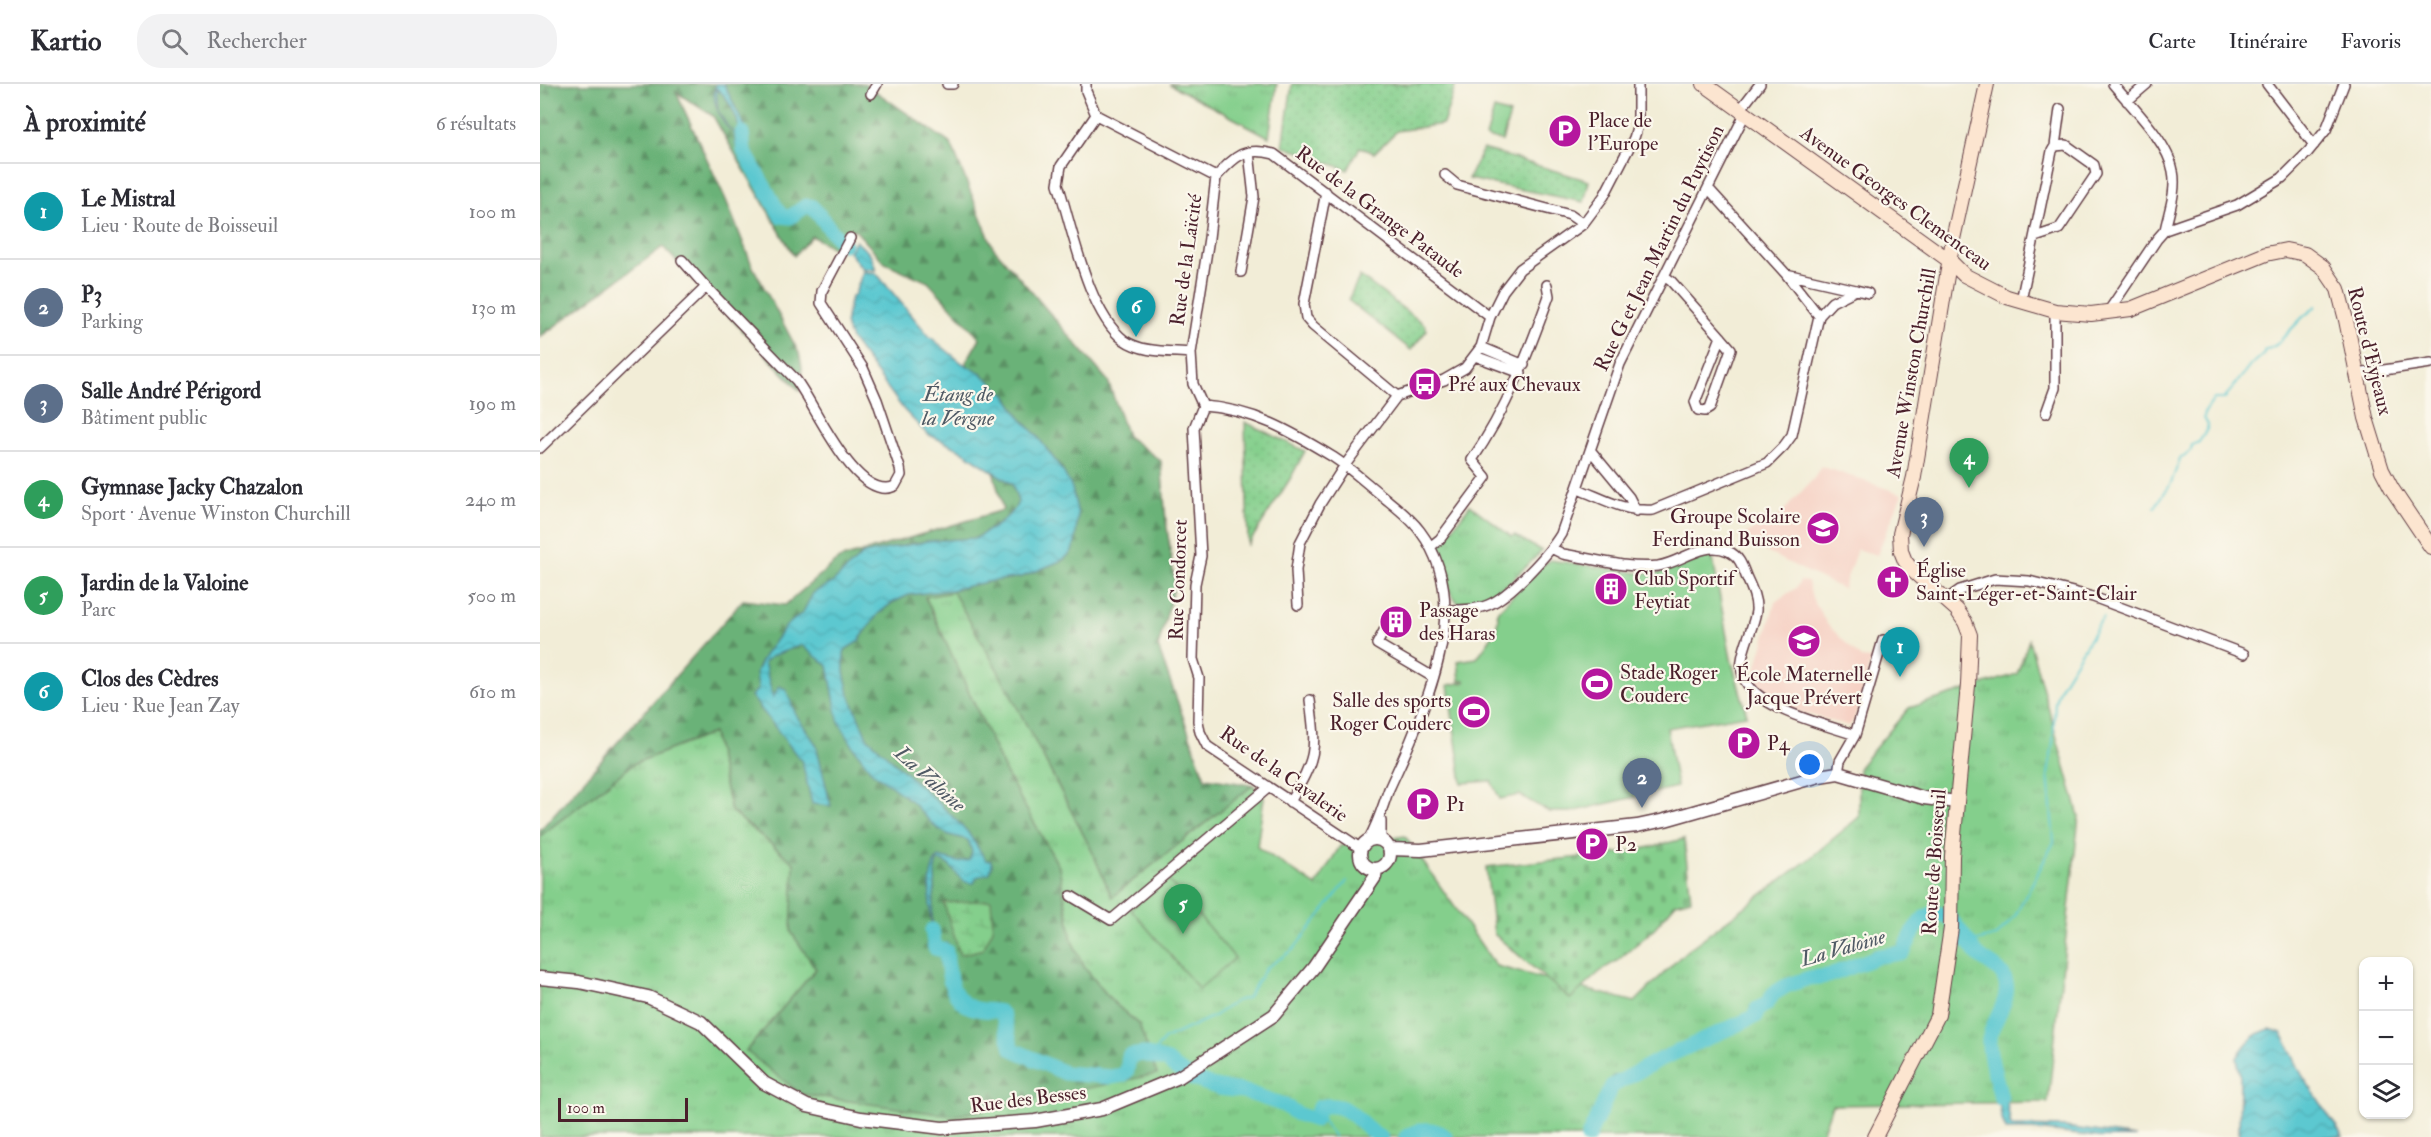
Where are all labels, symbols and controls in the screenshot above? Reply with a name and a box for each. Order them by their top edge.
search box [137,14,557,68]
text: Kartio [30,24,101,59]
icon: search [158,25,191,58]
text: Rechercher [206,27,307,55]
text: Carte [2148,28,2196,55]
text: Itinéraire [2229,28,2307,55]
text: Favoris [2340,28,2401,55]
text: À proximité [24,107,146,139]
place label: Place de l'Europe [1588,108,1658,157]
text: 6 résultats [436,111,516,136]
parking icon: Place de l'Europe [1547,113,1583,149]
street label: Avenue Georges Clemenceau [1795,120,1997,276]
street label: Rue G et Jean Martin du Puytison [1588,121,1730,375]
street label: Rue de la Grange Pataude [1291,140,1469,284]
text: Le Mistral [81,185,175,213]
street label: Rue de la Laïcité [1164,192,1208,328]
text: 1 [40,199,47,224]
text: 100 m [469,199,516,224]
text: Lieu · Route de Boisseuil [81,213,278,238]
street label: Avenue Winston Churchill [1880,266,1942,481]
text: P3 [81,281,102,309]
street label: Route d'Eyjeaux [2342,284,2398,418]
pin: 6 [1116,288,1156,337]
text: 2 [38,295,49,320]
text: 130 m [471,295,516,320]
text: Parking [81,309,143,334]
bus stop icon: Pré aux Chevaux [1407,366,1443,402]
place label: Pré aux Chevaux [1448,372,1581,397]
text: Salle André Périgord [81,377,261,405]
water label: Étang de la Vergne [921,381,995,432]
text: 3 [40,391,47,416]
text: 190 m [469,391,516,416]
text: Bâtiment public [81,405,207,430]
pin: 4 [1950,438,1988,488]
text: Gymnase Jacky Chazalon [81,473,303,501]
text: 4 [38,487,49,512]
text: 240 m [465,487,516,512]
pin: 3 [1904,498,1944,547]
text: Sport · Avenue Winston Churchill [81,501,351,526]
place label: Groupe Scolaire Ferdinand Buisson [1652,504,1800,552]
school or university icon: Groupe Scolaire Ferdinand Buisson [1805,510,1841,546]
street label: Rue Condorcet [1163,518,1193,641]
place label: Église Saint-Léger-et-Saint-Clair [1916,557,2137,606]
church icon: Église Saint-Léger-et-Saint-Clair [1875,564,1911,600]
place label: Club Sportif Feytiat [1634,566,1738,614]
text: Jardin de la Valoine [81,569,248,597]
building icon: Club Sportif Feytiat [1593,571,1629,607]
text: 5 [39,583,48,608]
text: 500 m [467,583,516,608]
text: Parc [81,597,116,622]
place label: Passage des Haras [1419,598,1496,646]
building icon: Passage des Haras [1378,604,1414,640]
school or university icon: École Maternelle Jacque Prévert [1786,623,1822,659]
pin: 1 [1880,628,1920,677]
place label: Stade Roger Couderc [1620,660,1718,708]
place label: École Maternelle Jacque Prévert [1736,661,1872,710]
text: Clos des Cèdres [81,665,219,693]
sports icon: Stade Roger Couderc [1579,666,1615,702]
text: 6 [38,679,49,704]
text: 610 m [469,679,516,704]
place label: Salle des sports Roger Couderc [1329,688,1451,736]
text: Lieu · Rue Jean Zay [81,693,240,718]
sports icon: Salle des sports Roger Couderc [1456,694,1492,730]
street label: Rue de la Cavalerie [1215,721,1353,827]
parking icon: P4 [1726,725,1762,761]
place label: P4 [1767,731,1791,756]
water label: La Valoine [888,739,972,819]
your location [1795,750,1824,779]
pin: 2 [1622,758,1662,808]
parking icon: P1 [1405,786,1441,822]
street label: Route de Boisseuil [1916,788,1952,936]
place label: P1 [1446,792,1465,817]
parking icon: P2 [1574,826,1610,862]
place label: P2 [1615,832,1637,857]
pin: 5 [1164,884,1202,934]
water label: La Valoine [1797,923,1889,973]
map controls [2359,957,2413,1119]
button: + [2359,957,2413,1011]
button: − [2359,1011,2413,1065]
button: layers [2359,1065,2413,1119]
street label: Rue des Besses [969,1079,1088,1119]
scale bar [558,1095,688,1122]
text: 100 m [567,1098,605,1118]

